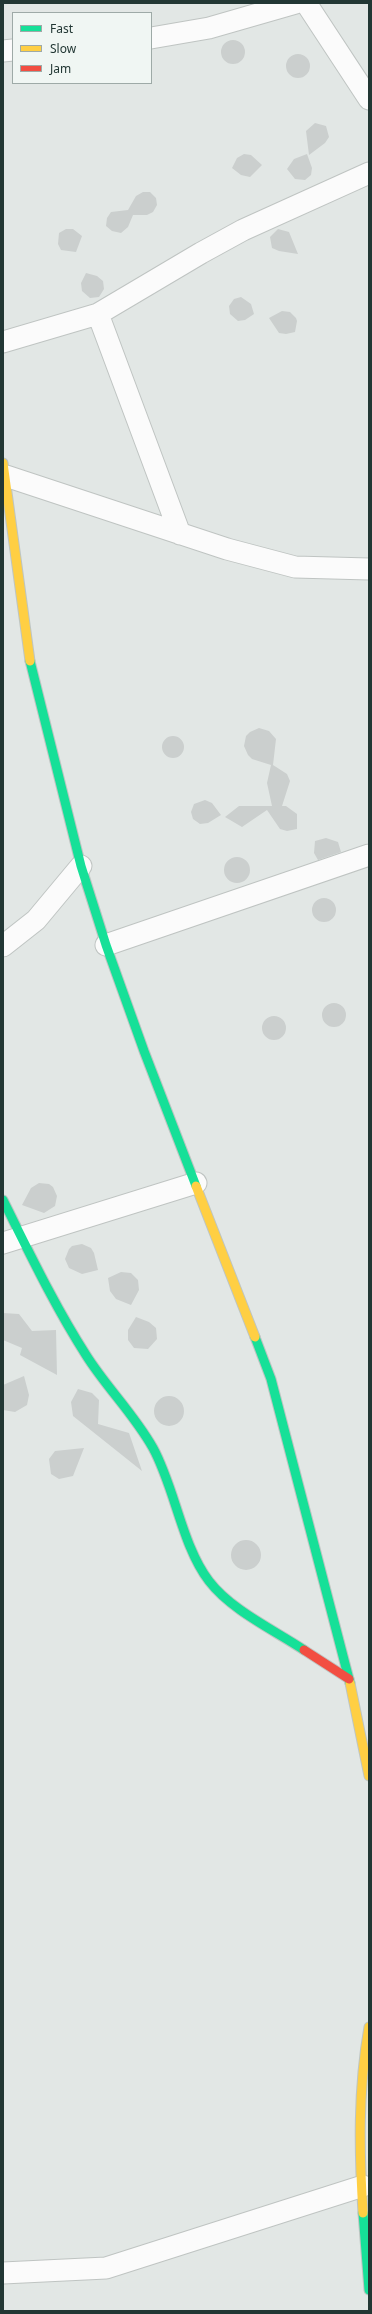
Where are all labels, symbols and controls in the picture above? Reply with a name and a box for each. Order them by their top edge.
legend [12,12,152,84]
text: Fast [50,20,73,37]
text: Slow [50,40,76,57]
text: Jam [50,60,71,77]

